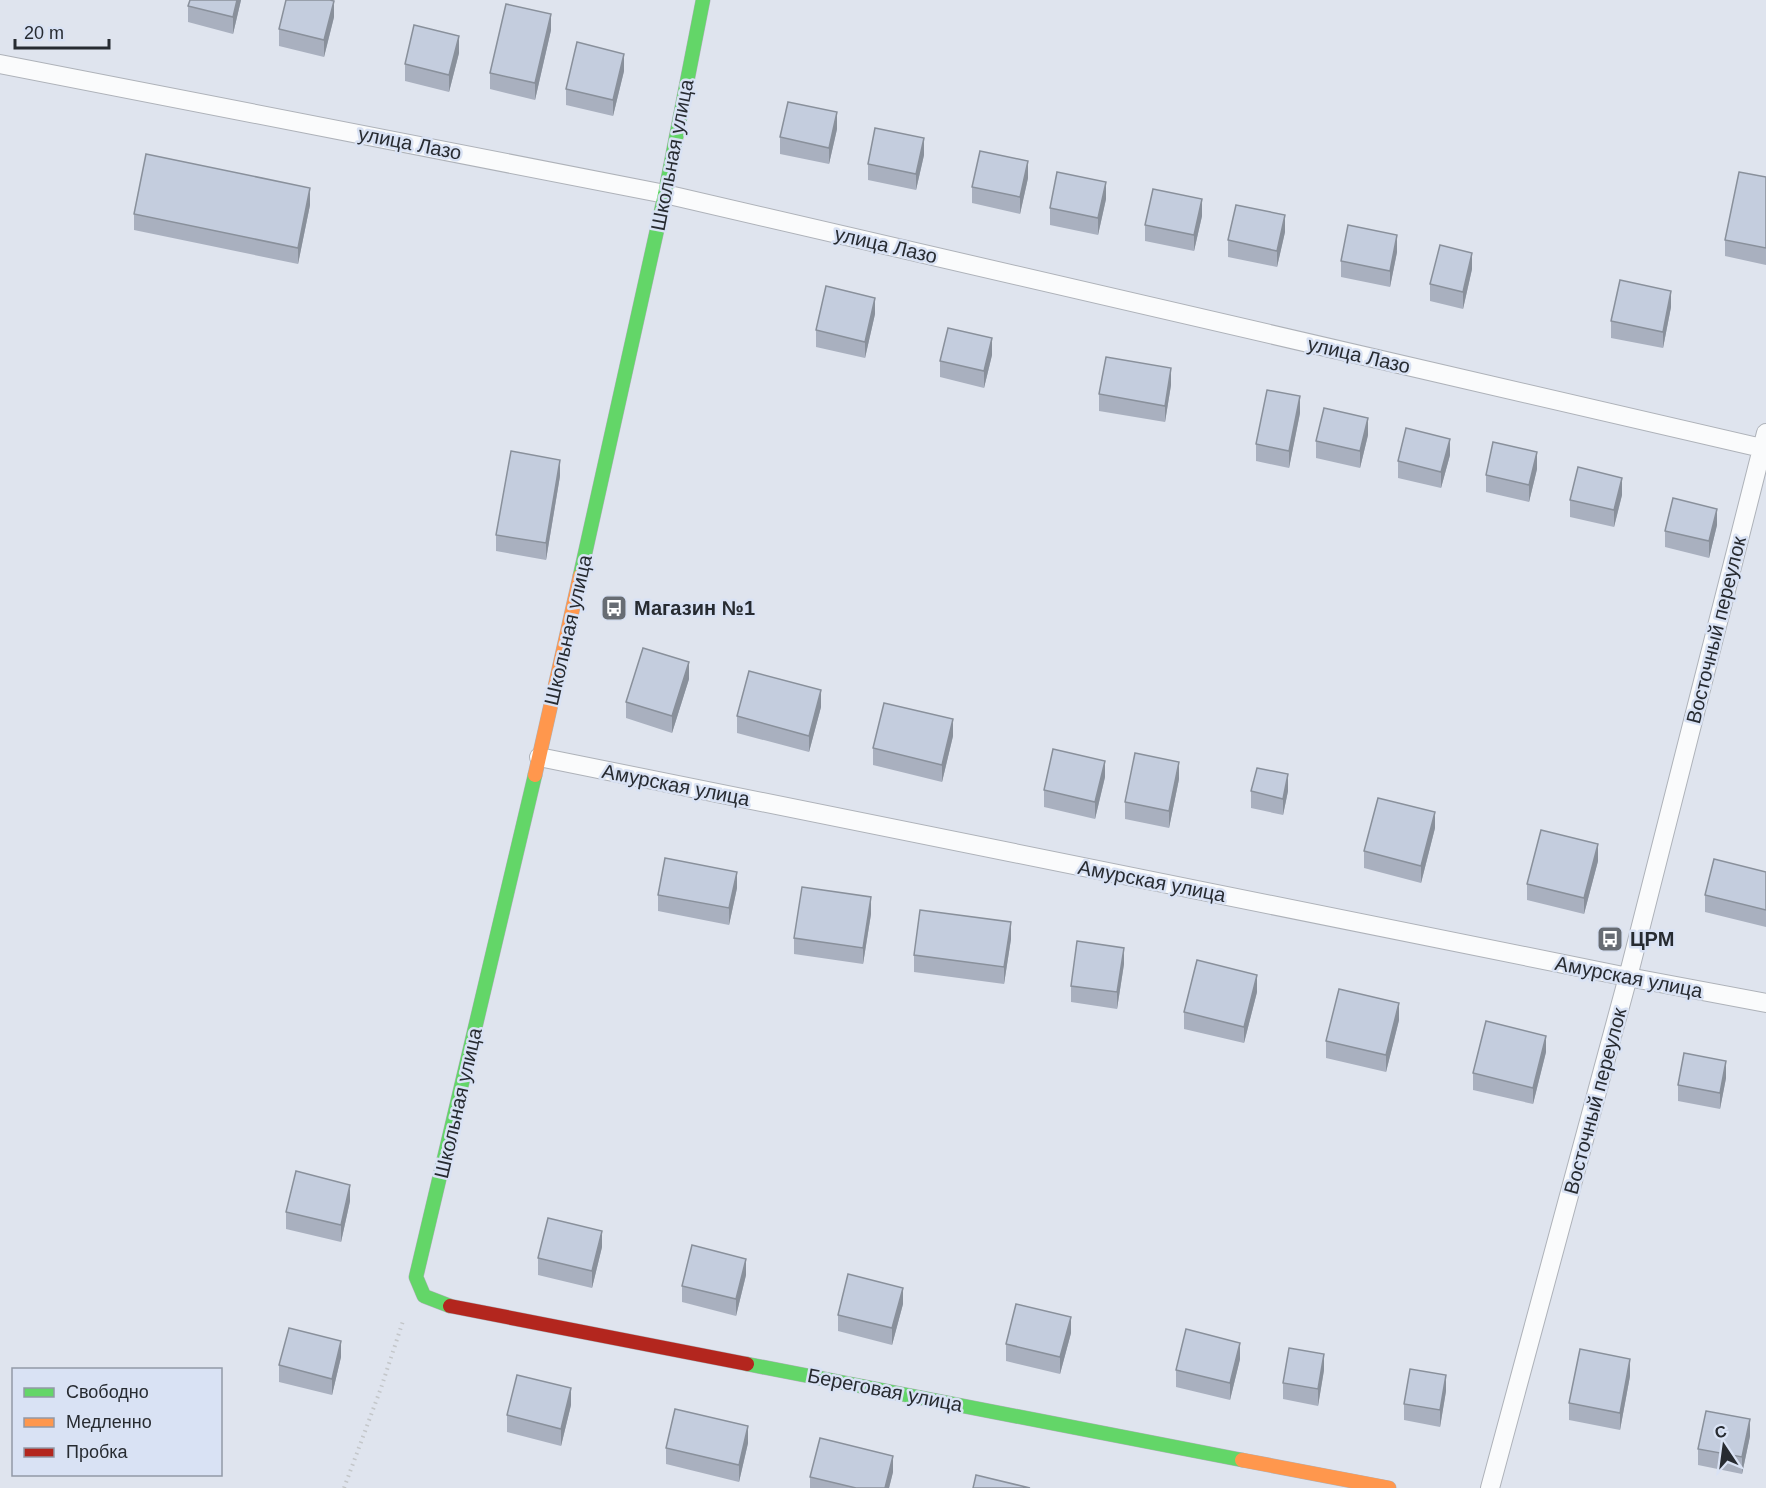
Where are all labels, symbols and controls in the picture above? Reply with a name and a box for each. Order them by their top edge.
scale bar [15,12,110,50]
text: 20 m [24,23,64,43]
street label: Школьная улица [647,77,698,233]
street label: улица Лазо [357,122,463,164]
street label: улица Лазо [833,223,939,267]
street label: улица Лазо [1306,333,1412,377]
street label: Восточный переулок [1682,534,1750,726]
street label: Школьная улица [540,552,596,707]
bus stop icon: Магазин №1 [599,593,629,623]
place label: Магазин №1 [634,597,755,619]
street label: Амурская улица [600,760,753,810]
street label: Амурская улица [1076,856,1229,906]
bus stop icon: ЦРМ [1595,924,1625,954]
place label: ЦРМ [1630,928,1674,950]
street label: Амурская улица [1553,952,1706,1002]
street label: Восточный переулок [1560,1005,1631,1197]
street label: Школьная улица [430,1025,486,1180]
street label: Береговая улица [806,1364,965,1416]
legend [12,1368,222,1476]
text: Свободно [66,1382,149,1402]
text: Медленно [66,1412,152,1432]
north arrow [1694,1416,1754,1476]
text: С [1713,1422,1729,1441]
text: Пробка [66,1442,129,1462]

